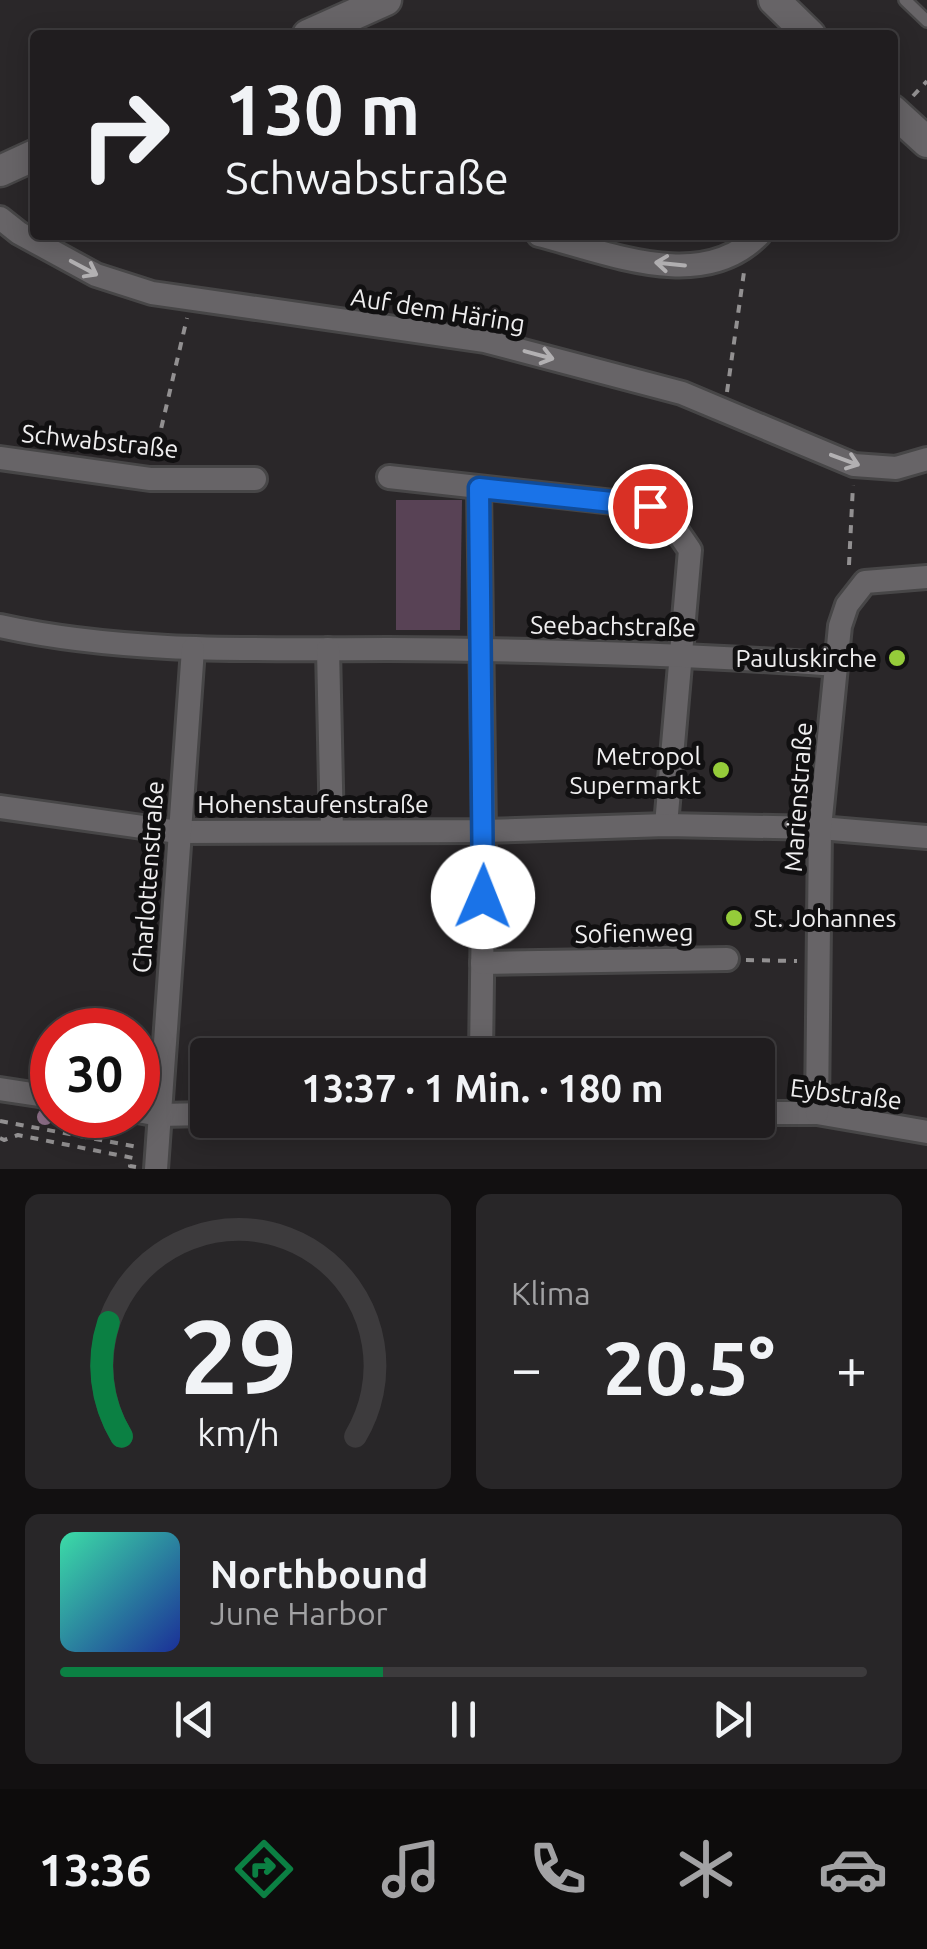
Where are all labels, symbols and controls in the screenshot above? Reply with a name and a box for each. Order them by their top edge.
icon: right [60,70,190,200]
text: 130 m [225,70,420,148]
text: Schwabstraße [225,152,509,203]
one-way arrow [654,255,687,274]
one-way arrow [68,259,98,278]
street label: Auf dem Häring [349,282,527,338]
one-way arrow [523,347,554,366]
street label: Schwabstraße [20,419,180,463]
one-way arrow [829,452,860,470]
pin [608,464,693,549]
icon: arrive [623,479,678,534]
street label: Seebachstraße [530,611,696,641]
place label: Pauluskirche [736,644,877,672]
marker: Pauluskirche [886,647,908,669]
street label: Marienstraße [779,721,817,873]
place label: Metropol Supermarkt [569,742,701,799]
marker: Metropol Supermarkt [710,759,732,781]
street label: Charlottenstraße [127,780,169,974]
street label: Hohenstaufenstraße [197,790,429,818]
position arrow [431,845,535,949]
place label: St. Johannes [754,904,896,932]
marker: St. Johannes [723,907,745,929]
street label: Sofienweg [574,918,694,948]
speed limit sign: 30 [30,1008,160,1138]
text: 13:37 · 1 Min. · 180 m [301,1067,664,1109]
street label: Eybstraße [789,1073,903,1115]
text: Klima [511,1275,591,1311]
text: 29 [179,1297,297,1414]
text: 20.5° [603,1325,775,1409]
text: − [511,1337,542,1398]
text: + [836,1337,867,1398]
text: km/h [197,1413,279,1453]
text: Northbound [210,1553,428,1595]
text: June Harbor [210,1595,388,1631]
icon: previous [167,1692,222,1747]
icon: pause [436,1692,491,1747]
icon: next [705,1692,760,1747]
icon: directions [229,1834,299,1904]
icon: music [376,1834,446,1904]
icon: phone [523,1834,593,1904]
icon: climate [671,1834,741,1904]
icon: car [818,1834,888,1904]
text: 13:36 [39,1844,151,1895]

